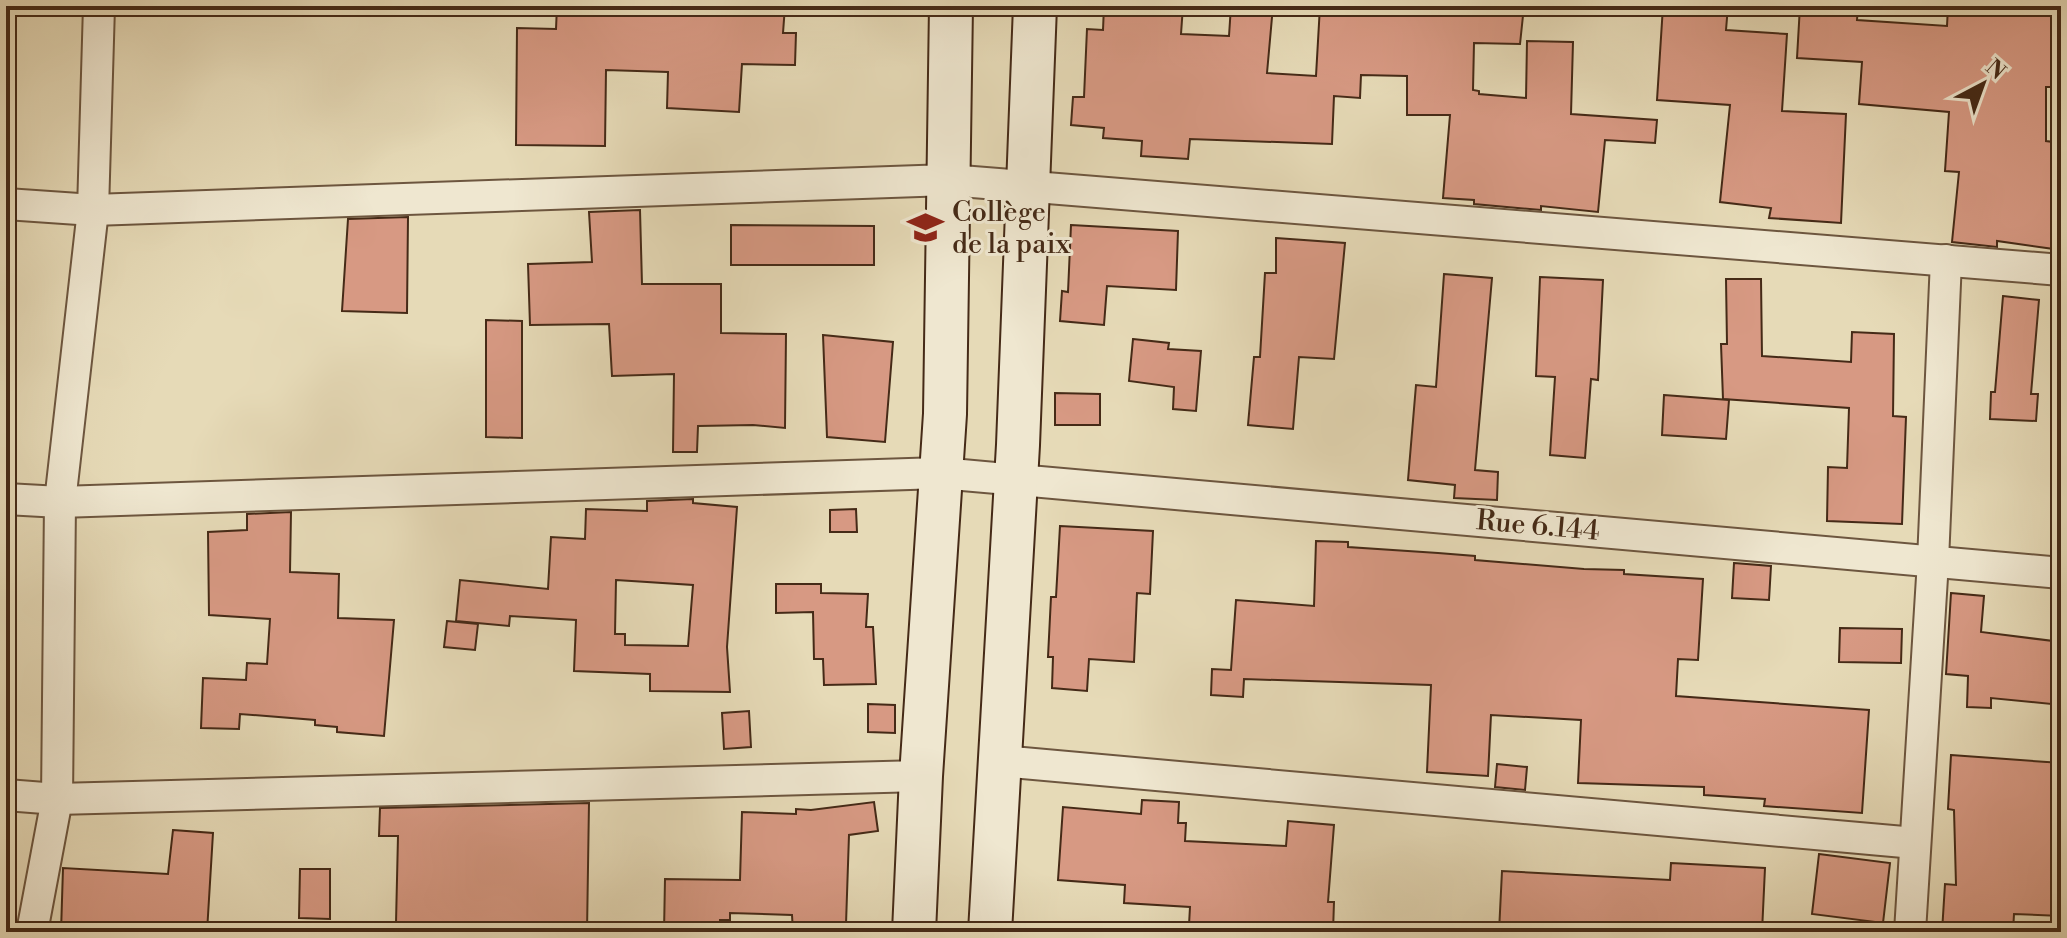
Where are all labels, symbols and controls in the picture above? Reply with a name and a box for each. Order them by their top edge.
north arrow [1943,44,2023,124]
text: N [1980,54,2011,86]
place label: Collège de la paix [952,195,1071,262]
school or university icon: Collège de la paix [907,209,945,247]
street label: Rue 6.144 [1475,503,1601,549]

